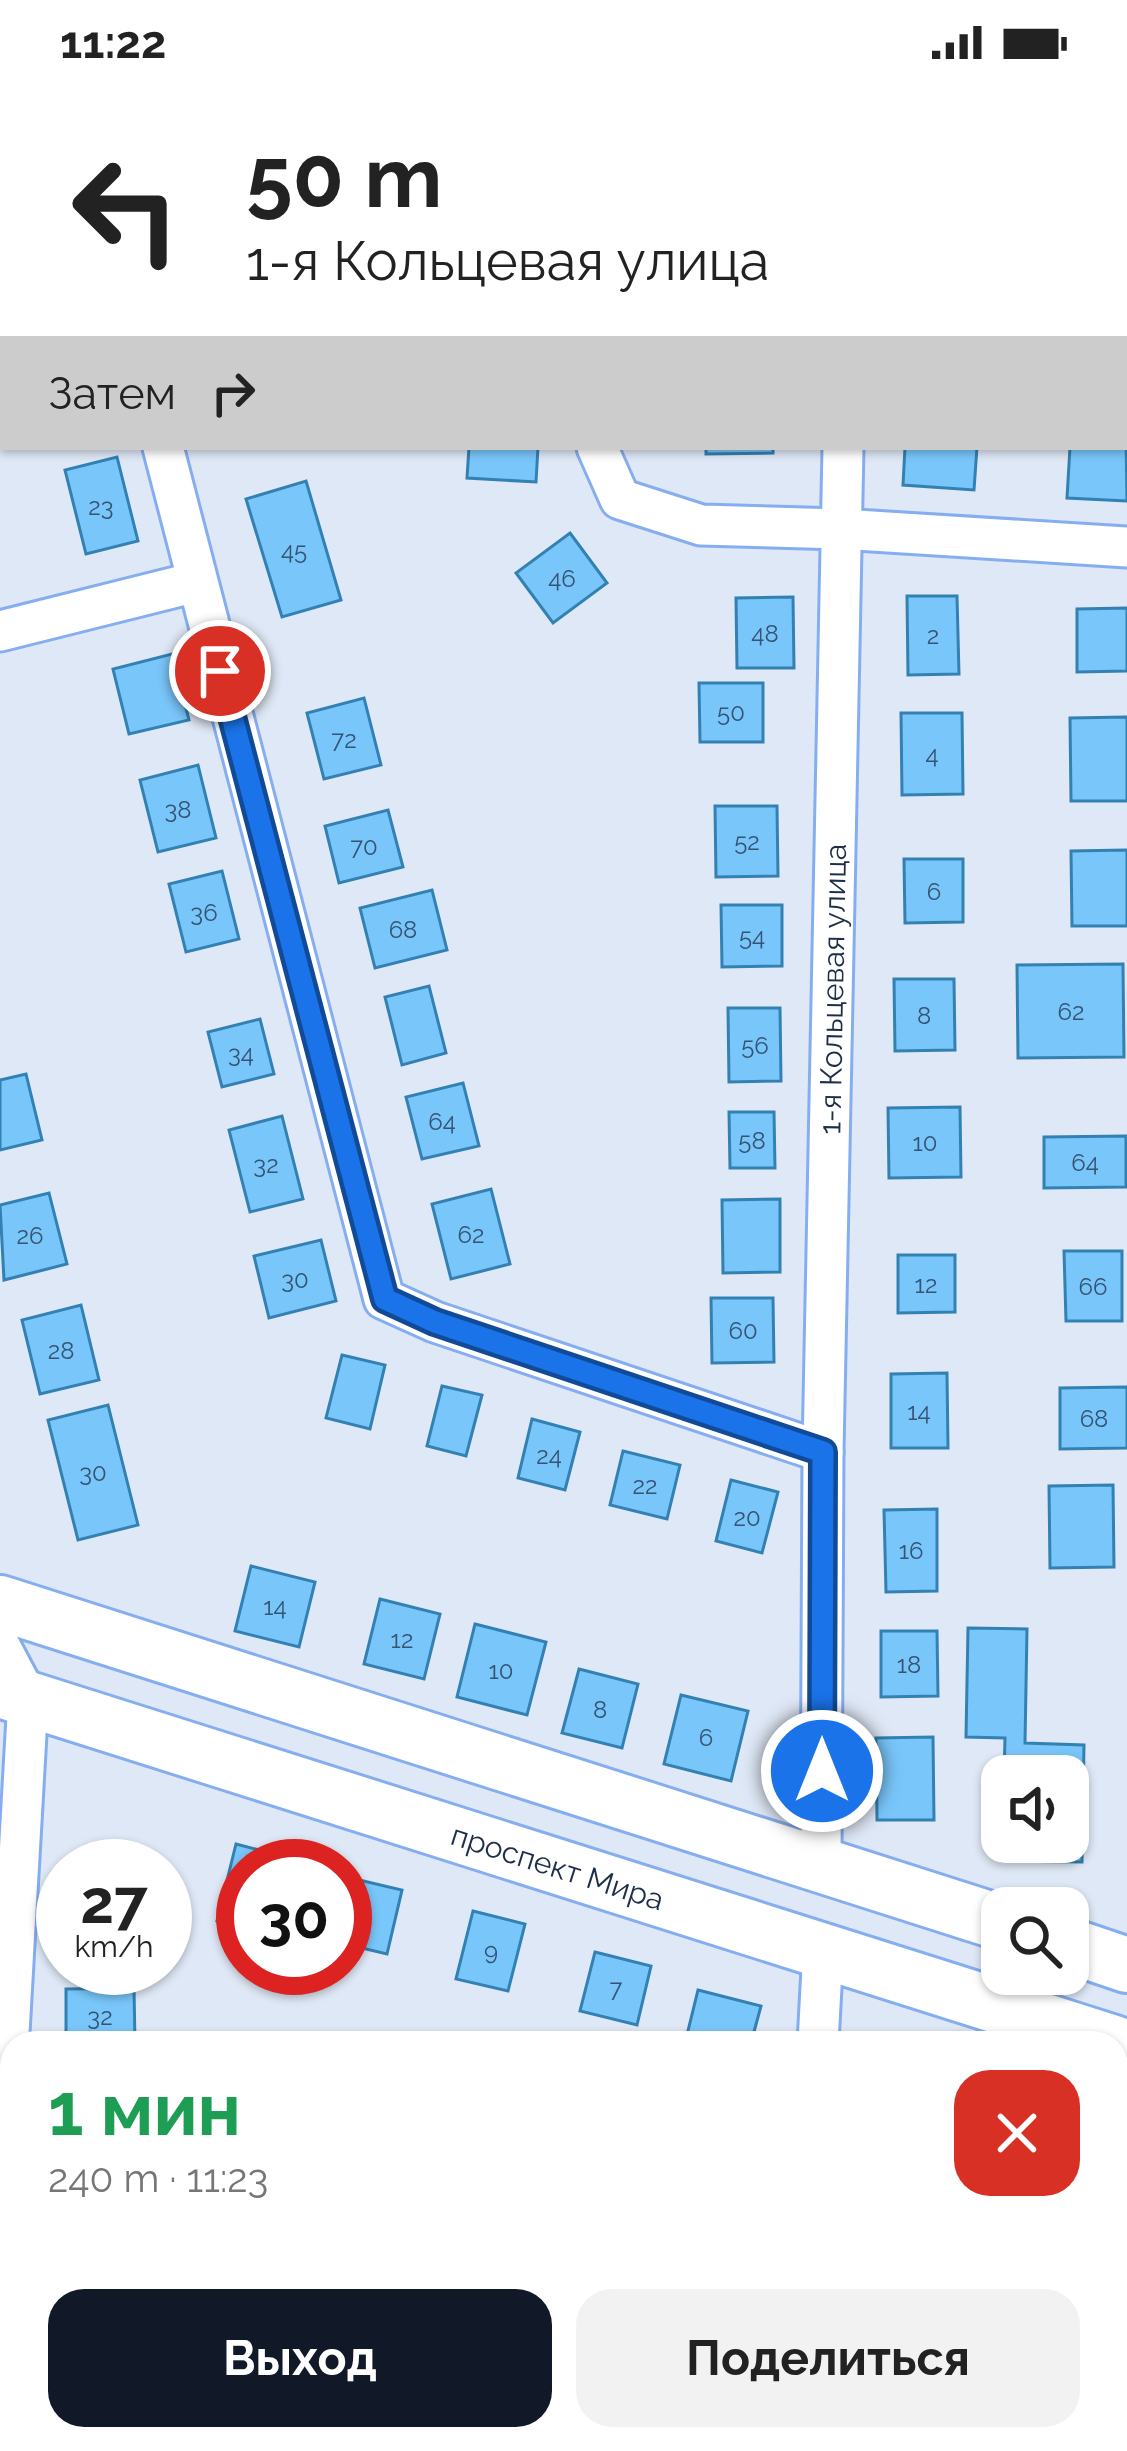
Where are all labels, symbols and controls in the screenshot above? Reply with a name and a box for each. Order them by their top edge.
text: 11:22 [60,16,166,69]
text: 50 m [246,128,442,227]
icon: left [48,132,204,288]
text: 1-я Кольцевая улица [246,229,769,293]
icon: right [200,360,266,426]
text: Затем [48,367,176,420]
house number: 23 [88,492,114,521]
house number: 45 [281,536,307,565]
house number: 46 [548,564,576,593]
house number: 48 [751,619,779,648]
pin [169,620,271,722]
house number: 2 [927,621,939,650]
icon: arrive [187,638,253,704]
house number: 50 [717,698,745,727]
house number: 72 [331,725,357,754]
house number: 4 [925,740,939,769]
house number: 38 [164,795,192,824]
house number: 52 [734,827,760,856]
house number: 70 [350,832,378,861]
street label: 1-я Кольцевая улица [812,843,853,1135]
house number: 6 [927,877,941,906]
house number: 36 [190,898,218,927]
house number: 68 [389,915,417,944]
house number: 54 [739,922,765,951]
house number: 62 [1058,997,1084,1026]
house number: 8 [917,1001,931,1030]
house number: 56 [741,1031,769,1060]
house number: 34 [228,1039,254,1068]
house number: 64 [428,1107,456,1136]
house number: 58 [738,1126,766,1155]
house number: 10 [913,1128,937,1157]
house number: 64 [1071,1148,1099,1177]
house number: 32 [253,1150,279,1179]
house number: 62 [458,1220,484,1249]
house number: 26 [17,1221,43,1250]
house number: 30 [281,1265,309,1294]
house number: 12 [915,1270,937,1299]
house number: 66 [1079,1272,1107,1301]
house number: 60 [728,1316,758,1345]
house number: 28 [48,1336,74,1365]
house number: 14 [907,1397,931,1426]
house number: 68 [1080,1404,1108,1433]
house number: 24 [536,1441,562,1470]
house number: 30 [79,1458,107,1487]
house number: 22 [632,1471,658,1500]
house number: 20 [733,1503,761,1532]
house number: 16 [899,1536,923,1565]
house number: 14 [263,1592,287,1621]
house number: 12 [391,1625,413,1654]
house number: 18 [897,1650,921,1679]
house number: 10 [489,1656,513,1685]
house number: 8 [593,1695,607,1724]
position arrow [759,1708,885,1834]
house number: 6 [699,1723,713,1752]
map controls [981,1755,1089,1995]
button: sound [981,1755,1089,1863]
street label: проспект Мира [447,1817,668,1917]
speed limit sign: 30 [216,1839,372,1995]
text: 27 [80,1867,148,1937]
button: search [981,1887,1089,1995]
text: km/h [74,1929,154,1964]
house number: 9 [484,1937,498,1966]
house number: 7 [610,1974,623,2003]
house number: 32 [87,2002,113,2031]
text: 1 мин [48,2067,241,2152]
button: close [954,2070,1080,2196]
text: 240 m · 11:23 [48,2155,268,2201]
button: Выход [48,2289,552,2427]
button: Поделиться [576,2289,1080,2427]

